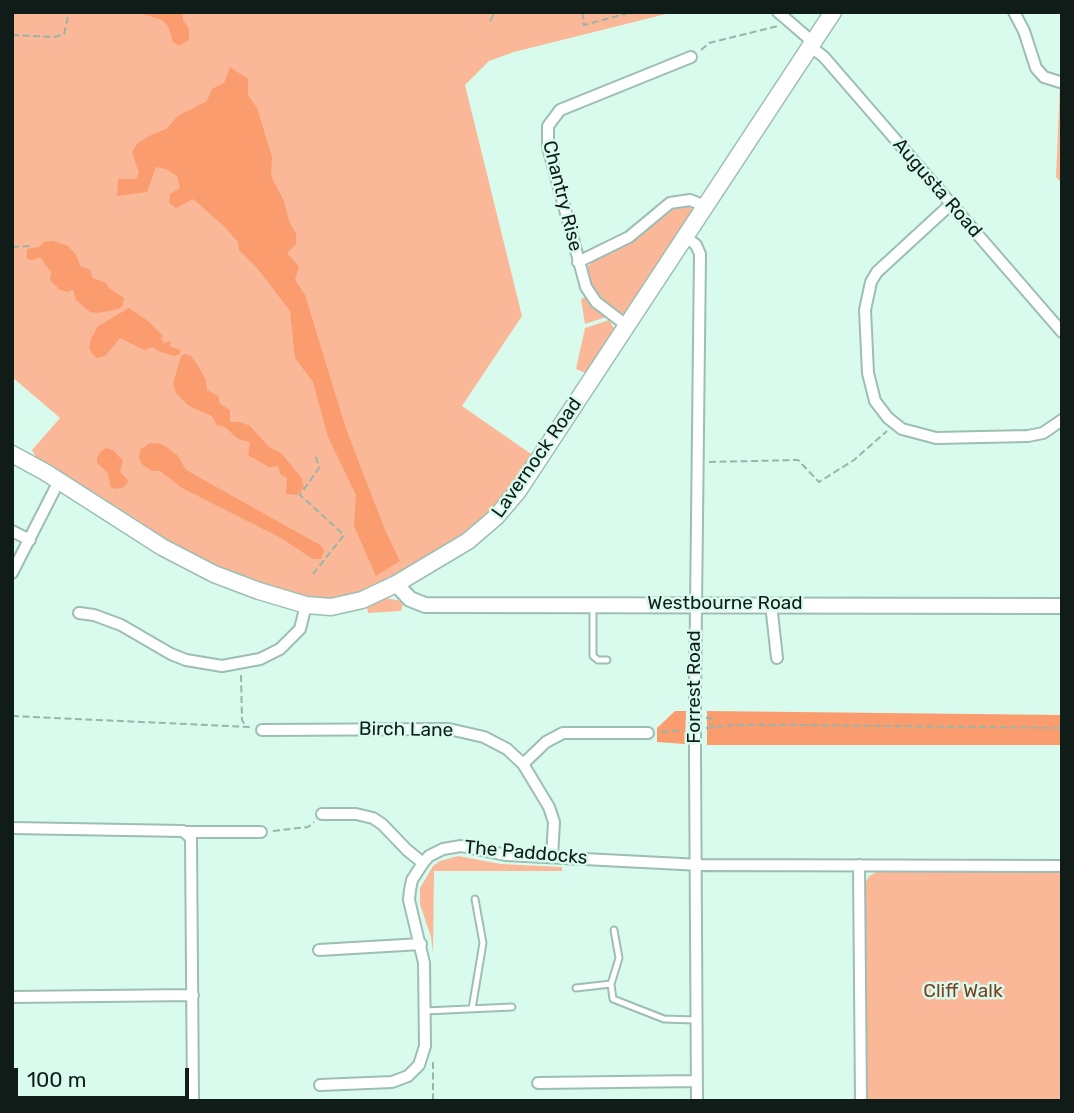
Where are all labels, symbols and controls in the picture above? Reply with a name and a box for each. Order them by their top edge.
street label: Augusta Road [888,134,986,242]
street label: Chantry Rise [537,138,587,254]
street label: Lavernock Road [487,394,587,522]
street label: Westbourne Road [647,593,803,615]
street label: Forrest Road [684,630,706,744]
street label: Birch Lane [359,718,453,742]
street label: The Paddocks [464,836,588,870]
park label: Cliff Walk [923,981,1003,1003]
scale bar [18,1054,192,1098]
text: 100 m [27,1067,86,1092]

